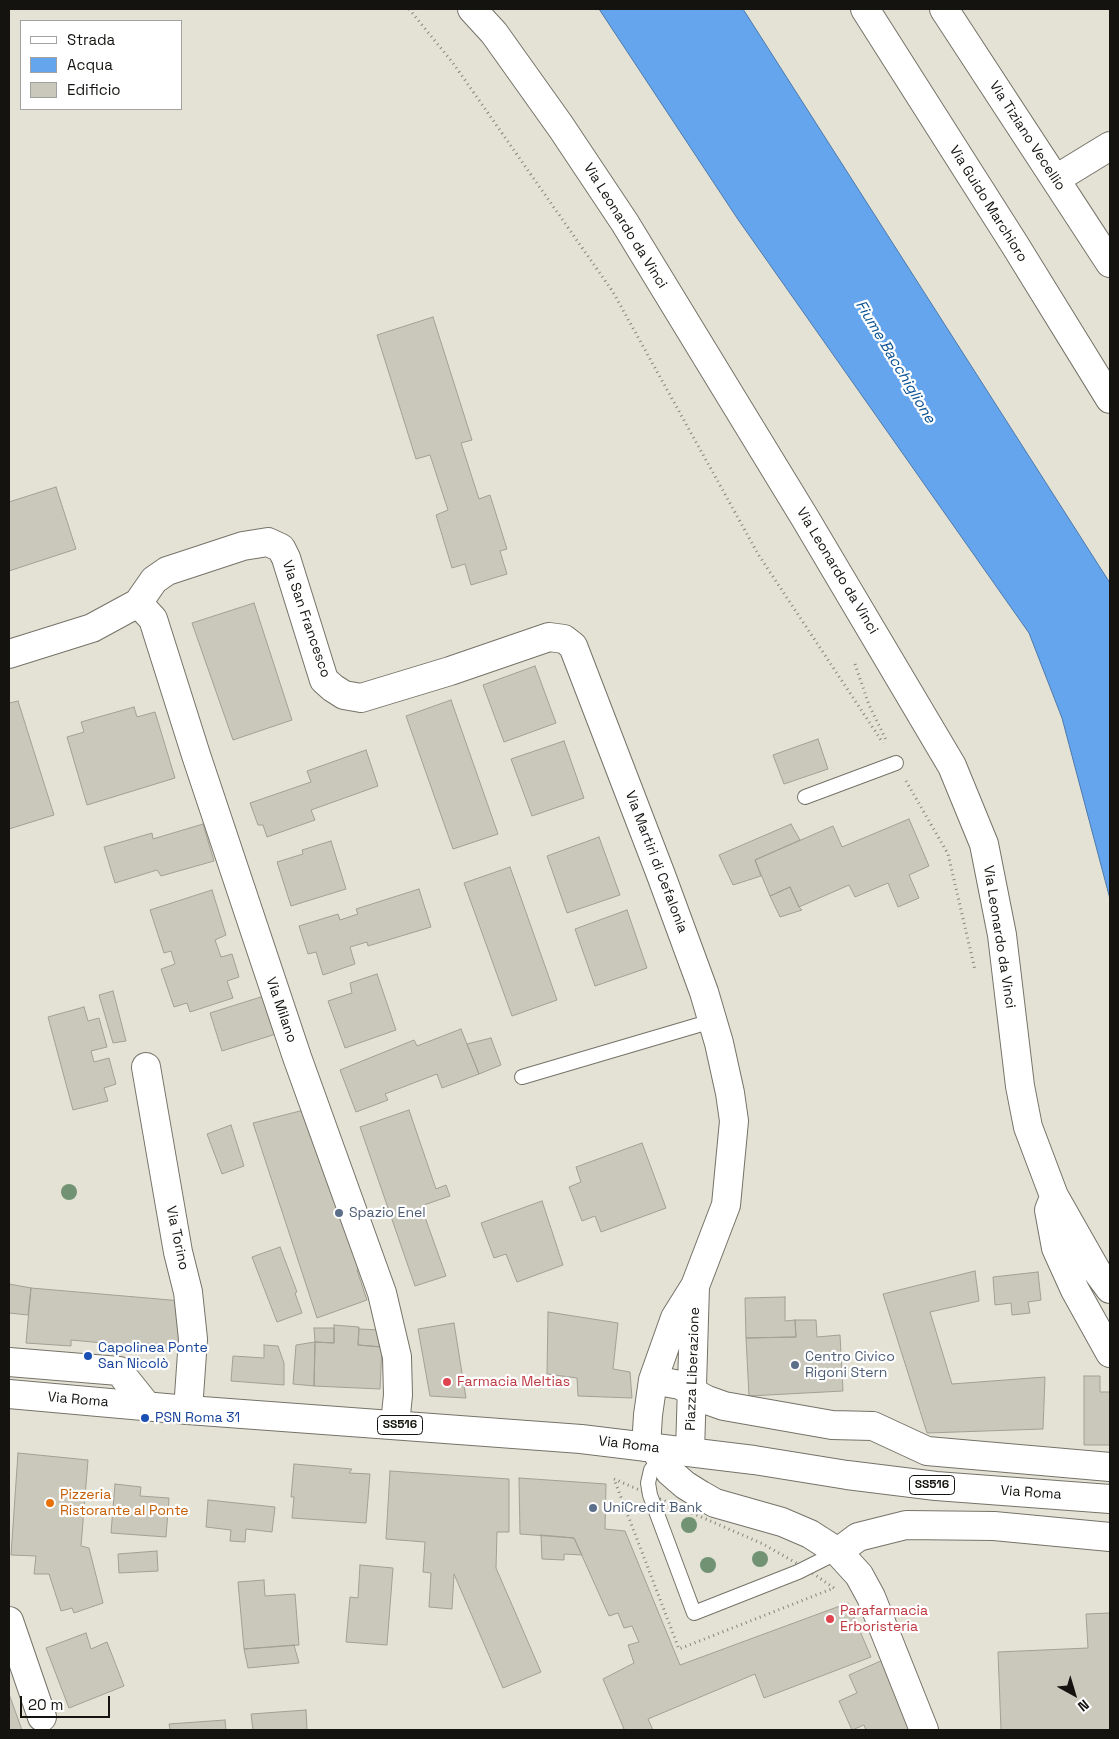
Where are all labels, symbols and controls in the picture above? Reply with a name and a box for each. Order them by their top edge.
legend [20,20,182,110]
text: Strada [67,30,115,49]
text: Acqua [67,55,113,74]
street label: Via Tiziano Vecellio [985,78,1069,194]
text: Edificio [67,80,121,99]
street label: Via Guido Marchioro [945,143,1031,265]
street label: Via Leonardo da Vinci [580,160,670,292]
water label: Fiume Bacchiglione [851,297,939,427]
street label: Via Leonardo da Vinci [793,505,881,637]
street label: Via San Francesco [278,558,334,680]
street label: Via Martiri di Cefalonia [621,789,691,935]
street label: Via Leonardo da Vinci [979,864,1019,1010]
street label: Via Milano [262,975,300,1045]
street label: Via Torino [162,1204,192,1272]
place label: Spazio Enel [349,1205,426,1221]
marker: Spazio Enel [333,1207,345,1219]
street label: Piazza Liberazione [682,1307,704,1431]
place label: Capolinea Ponte San Nicolò [98,1340,208,1372]
place label: Centro Civico Rigoni Stern [805,1349,895,1381]
marker: Capolinea Ponte San Nicolò [82,1350,94,1362]
marker: Centro Civico Rigoni Stern [789,1359,801,1371]
place label: Farmacia Meltias [457,1374,570,1390]
marker: Farmacia Meltias [441,1376,453,1388]
street label: Via Roma [47,1389,109,1411]
place label: PSN Roma 31 [155,1410,240,1426]
marker: PSN Roma 31 [139,1412,151,1424]
road number: SS516 [378,1416,422,1434]
street label: Via Roma [598,1433,660,1457]
road number: SS516 [910,1476,954,1494]
street label: Via Roma [1000,1482,1062,1504]
place label: Pizzeria Ristorante al Ponte [60,1487,189,1520]
marker: Pizzeria Ristorante al Ponte [44,1497,56,1509]
place label: UniCredit Bank [603,1500,703,1516]
marker: UniCredit Bank [587,1502,599,1514]
place label: Parafarmacia Erboristeria [840,1603,928,1635]
marker: Parafarmacia Erboristeria [824,1613,836,1625]
north arrow [1049,1669,1099,1719]
scale bar [22,1686,112,1718]
text: 20 m [28,1695,63,1714]
text: N [1074,1696,1093,1716]

